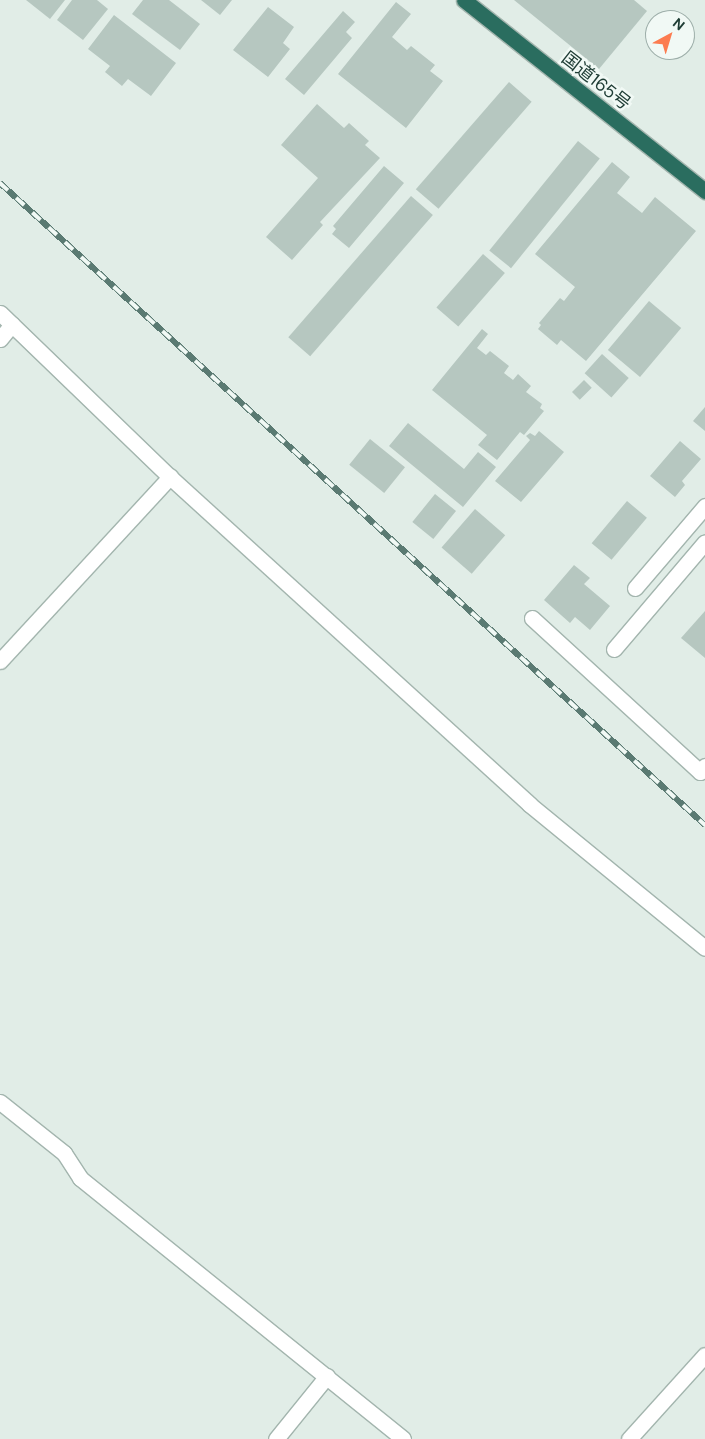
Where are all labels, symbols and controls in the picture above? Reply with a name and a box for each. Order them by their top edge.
north arrow [645,10,695,60]
text: N [669,14,688,34]
street label: 国道165号 [557,47,635,115]

